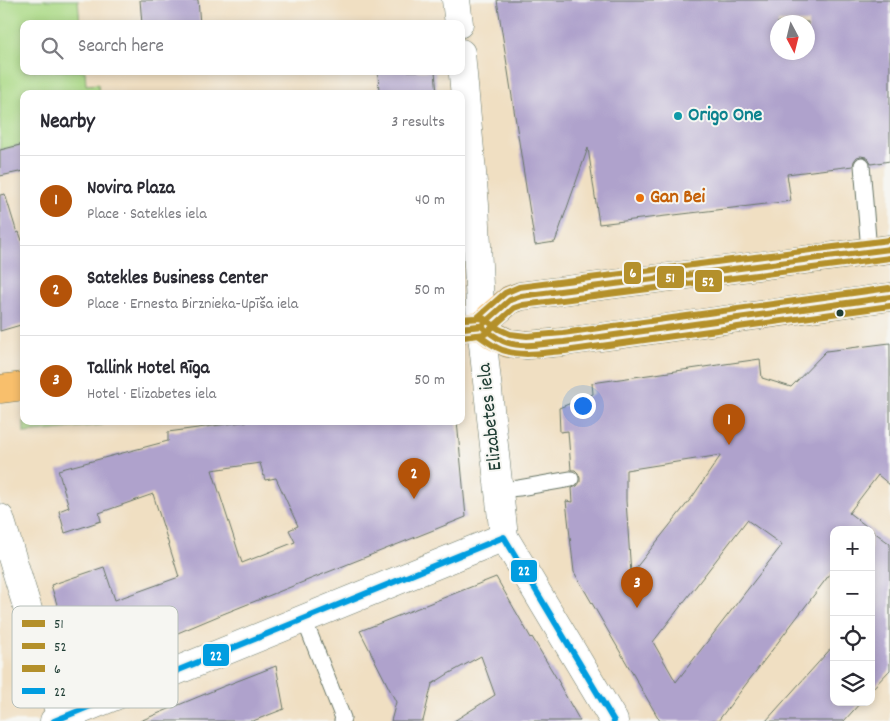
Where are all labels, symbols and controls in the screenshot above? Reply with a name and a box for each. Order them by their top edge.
north arrow [770,15,815,60]
search box [20,20,465,75]
icon: search [38,34,66,62]
text: Search here [78,34,164,61]
place label: Origo One [688,102,763,130]
text: Nearby [40,108,95,138]
marker: Origo One [672,110,684,122]
text: 3 results [391,111,445,134]
text: Novira Plaza [87,176,175,203]
place label: Gan Bei [650,184,706,212]
text: 1 [54,189,58,212]
text: 40 m [415,189,445,212]
marker: Gan Bei [634,192,646,204]
text: Place · Satekles iela [87,203,207,226]
line badge: 6 [623,261,642,285]
text: 6 [630,264,637,284]
line badge: 51 [656,265,685,289]
text: Satekles Business Center [87,266,268,293]
text: 51 [665,269,675,289]
line badge: 52 [694,269,723,293]
text: 52 [702,273,714,293]
text: 2 [53,279,60,302]
text: 50 m [414,279,445,302]
text: Place · Ernesta Birznieka-Upīša iela [87,293,298,316]
unlabelled marker [835,308,845,318]
text: Tallink Hotel Rīga [87,356,209,383]
street label: Elizabetes iela [471,361,511,472]
text: 3 [52,369,60,392]
text: 50 m [414,369,445,392]
text: Hotel · Elizabetes iela [87,383,216,406]
your location [570,393,596,419]
pin: 1 [713,404,745,445]
pin: 2 [398,458,430,499]
map controls [830,526,875,706]
button: + [830,526,875,571]
line badge: 22 [510,559,538,583]
text: 22 [518,562,530,582]
pin: 3 [621,567,653,608]
button: − [830,571,875,616]
legend [12,606,178,708]
text: 51 [54,615,64,635]
button: locate [830,616,875,661]
text: 52 [54,638,67,658]
line badge: 22 [202,643,230,667]
text: 22 [210,647,222,667]
text: 6 [54,660,61,680]
button: layers [830,661,875,706]
text: 22 [54,683,66,703]

